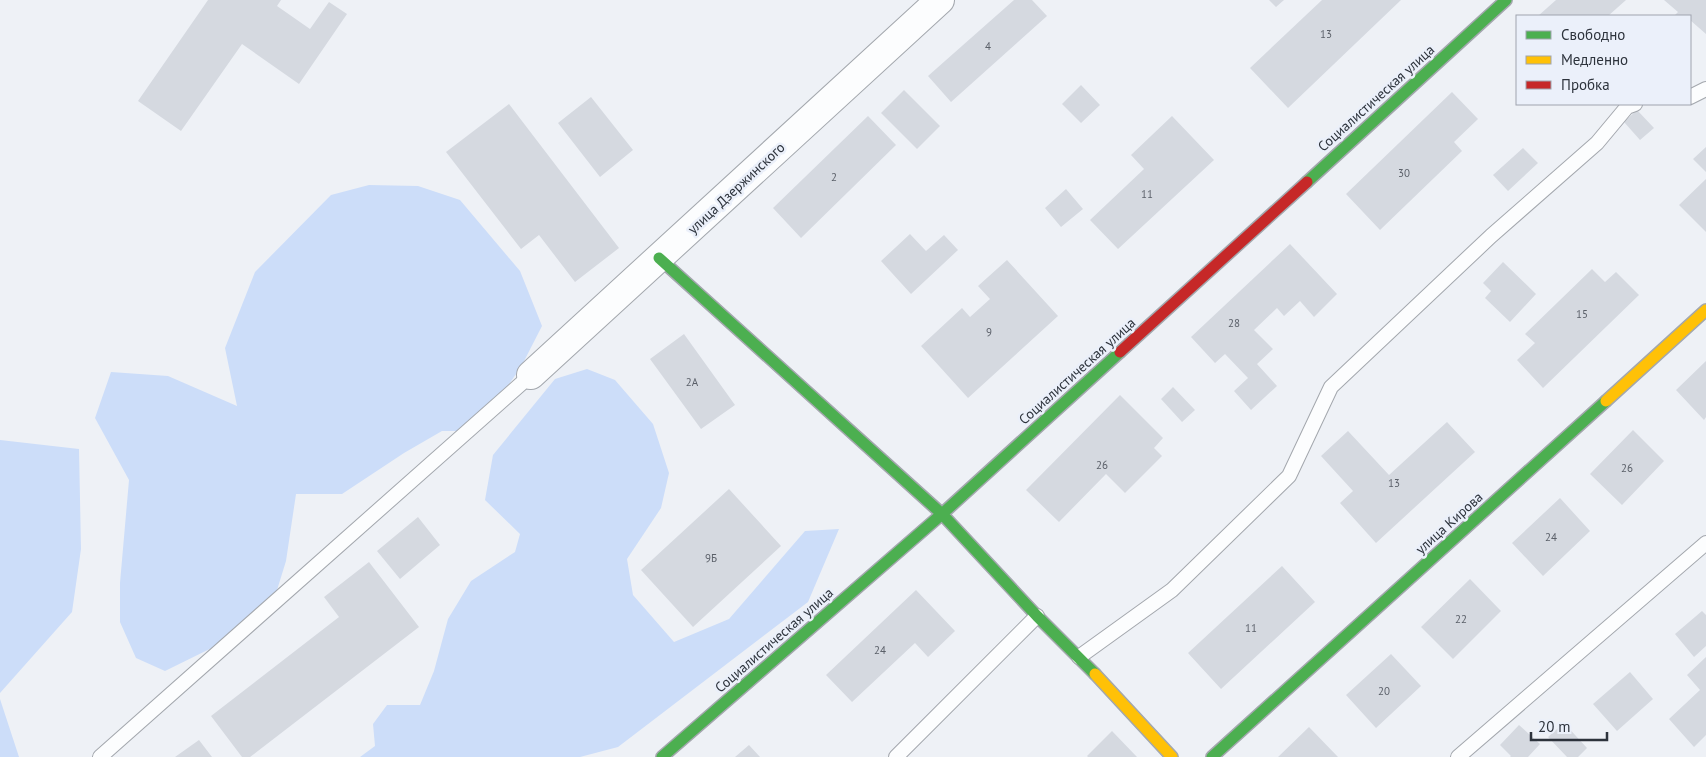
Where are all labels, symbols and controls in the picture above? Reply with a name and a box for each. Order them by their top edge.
legend [1516,15,1691,105]
text: Свободно [1561,25,1625,44]
house number: 13 [1320,27,1332,41]
house number: 4 [985,39,991,53]
street label: Социалистическая улица [1314,41,1438,155]
text: Медленно [1561,50,1628,69]
text: Пробка [1561,75,1610,94]
street label: улица Дзержинского [684,138,788,238]
house number: 30 [1398,166,1410,180]
house number: 2 [831,170,837,184]
house number: 11 [1141,187,1153,201]
house number: 15 [1576,307,1588,321]
street label: Социалистическая улица [1015,314,1139,428]
house number: 28 [1228,316,1240,330]
house number: 9 [986,325,992,339]
house number: 2А [686,375,699,389]
house number: 26 [1096,458,1108,472]
house number: 26 [1621,461,1633,475]
house number: 13 [1388,476,1400,490]
street label: улица Кирова [1412,488,1486,558]
house number: 24 [1545,530,1557,544]
house number: 9Б [705,551,717,565]
street label: Социалистическая улица [711,584,837,696]
house number: 22 [1455,612,1467,626]
house number: 11 [1245,621,1257,635]
house number: 24 [874,643,886,657]
house number: 20 [1378,684,1390,698]
scale bar [1531,710,1607,742]
text: 20 m [1538,717,1571,736]

